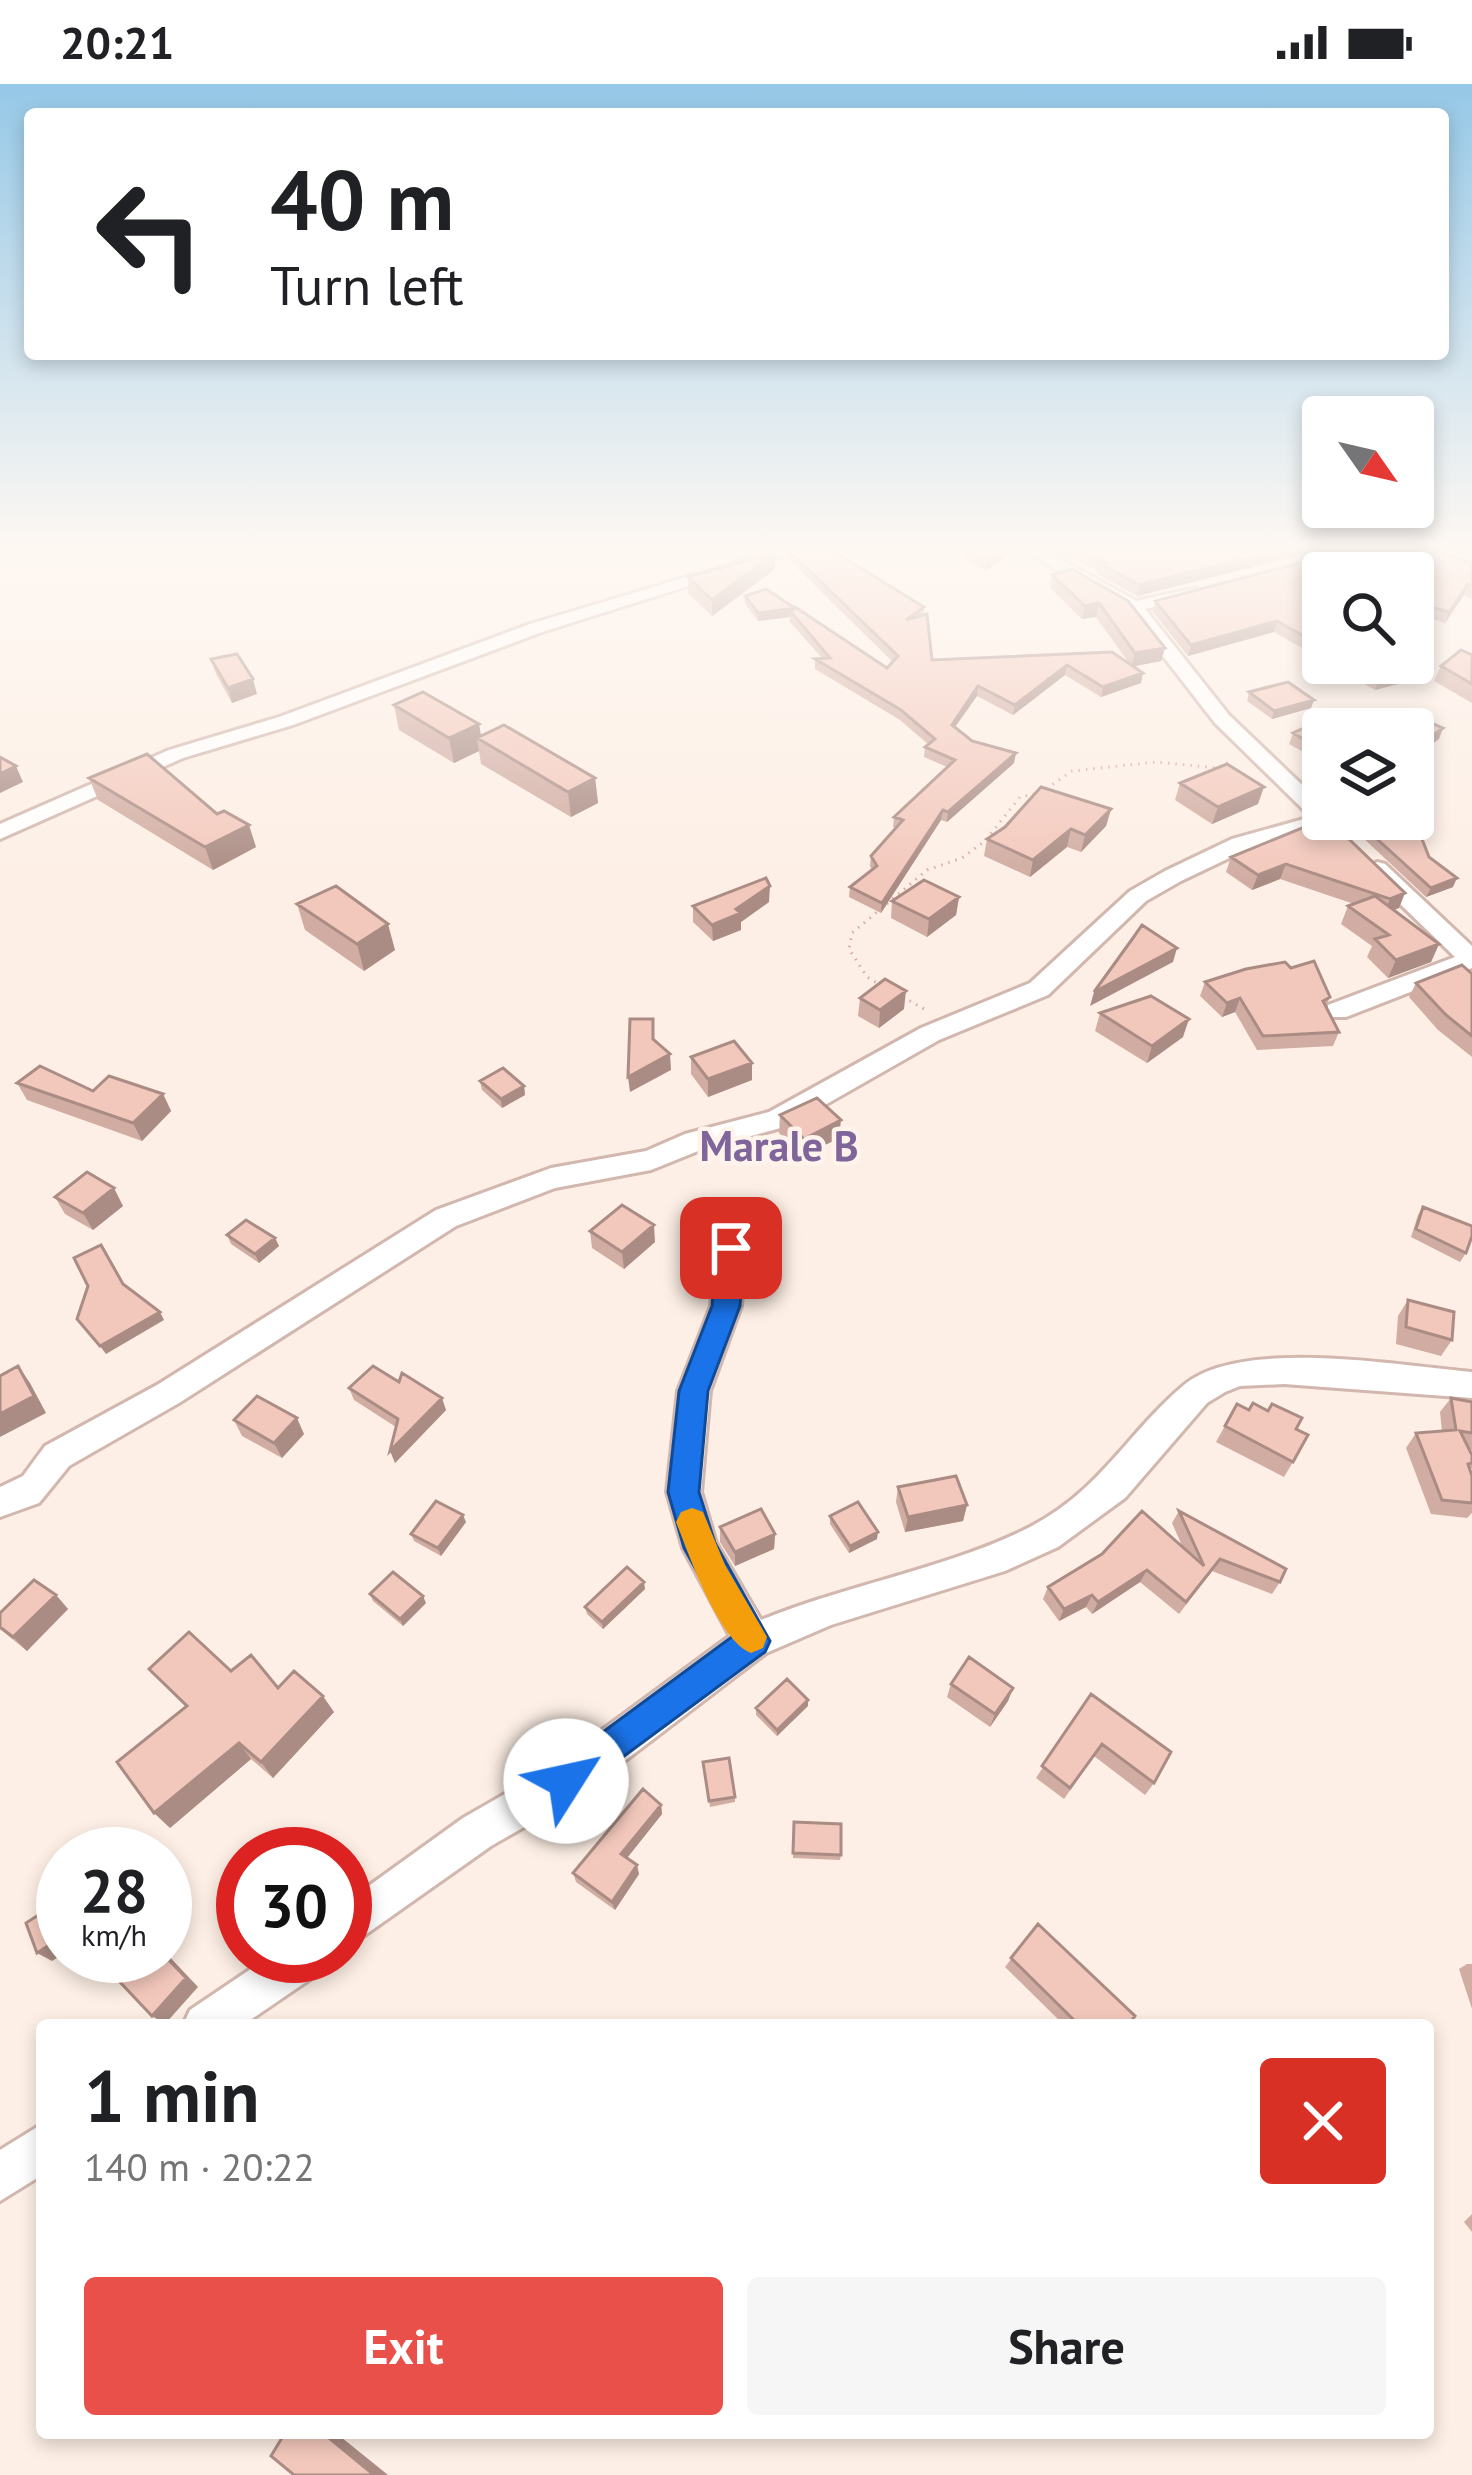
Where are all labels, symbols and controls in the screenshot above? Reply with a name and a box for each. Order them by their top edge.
text: 20:21 [60,13,174,71]
text: 40 m [270,144,454,253]
icon: left [72,156,228,312]
text: Turn left [270,250,464,320]
north arrow [1302,396,1434,528]
map controls [1302,396,1434,840]
button: search [1302,552,1434,684]
button: layers [1302,708,1434,840]
district label: Marale B [699,1118,859,1173]
pin [680,1197,782,1299]
icon: arrive [698,1215,764,1281]
position arrow [503,1718,629,1844]
speed limit sign: 30 [216,1827,372,1983]
text: 28 [80,1851,148,1929]
text: km/h [81,1915,147,1954]
text: 1 min [84,2049,260,2142]
button: close [1260,2058,1386,2184]
text: 140 m · 20:22 [84,2141,315,2192]
button: Exit [84,2277,723,2415]
button: Share [747,2277,1386,2415]

